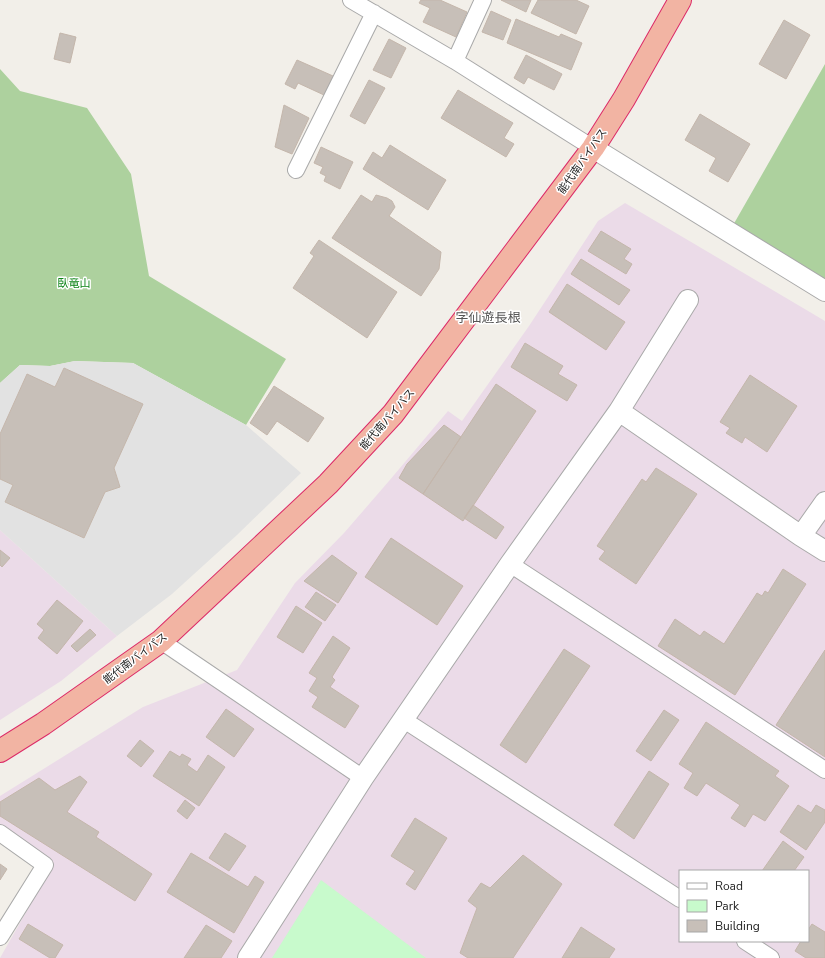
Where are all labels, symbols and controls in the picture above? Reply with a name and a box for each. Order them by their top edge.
street label: 能代南バイパス [554,126,611,197]
park label: 臥竜山 [58,276,91,291]
district label: 字仙遊長根 [455,309,521,327]
street label: 能代南バイパス [357,385,418,453]
street label: 能代南バイパス [100,629,170,687]
legend [679,870,809,942]
text: Road [715,878,743,894]
text: Park [715,898,740,914]
text: Building [715,918,760,934]

